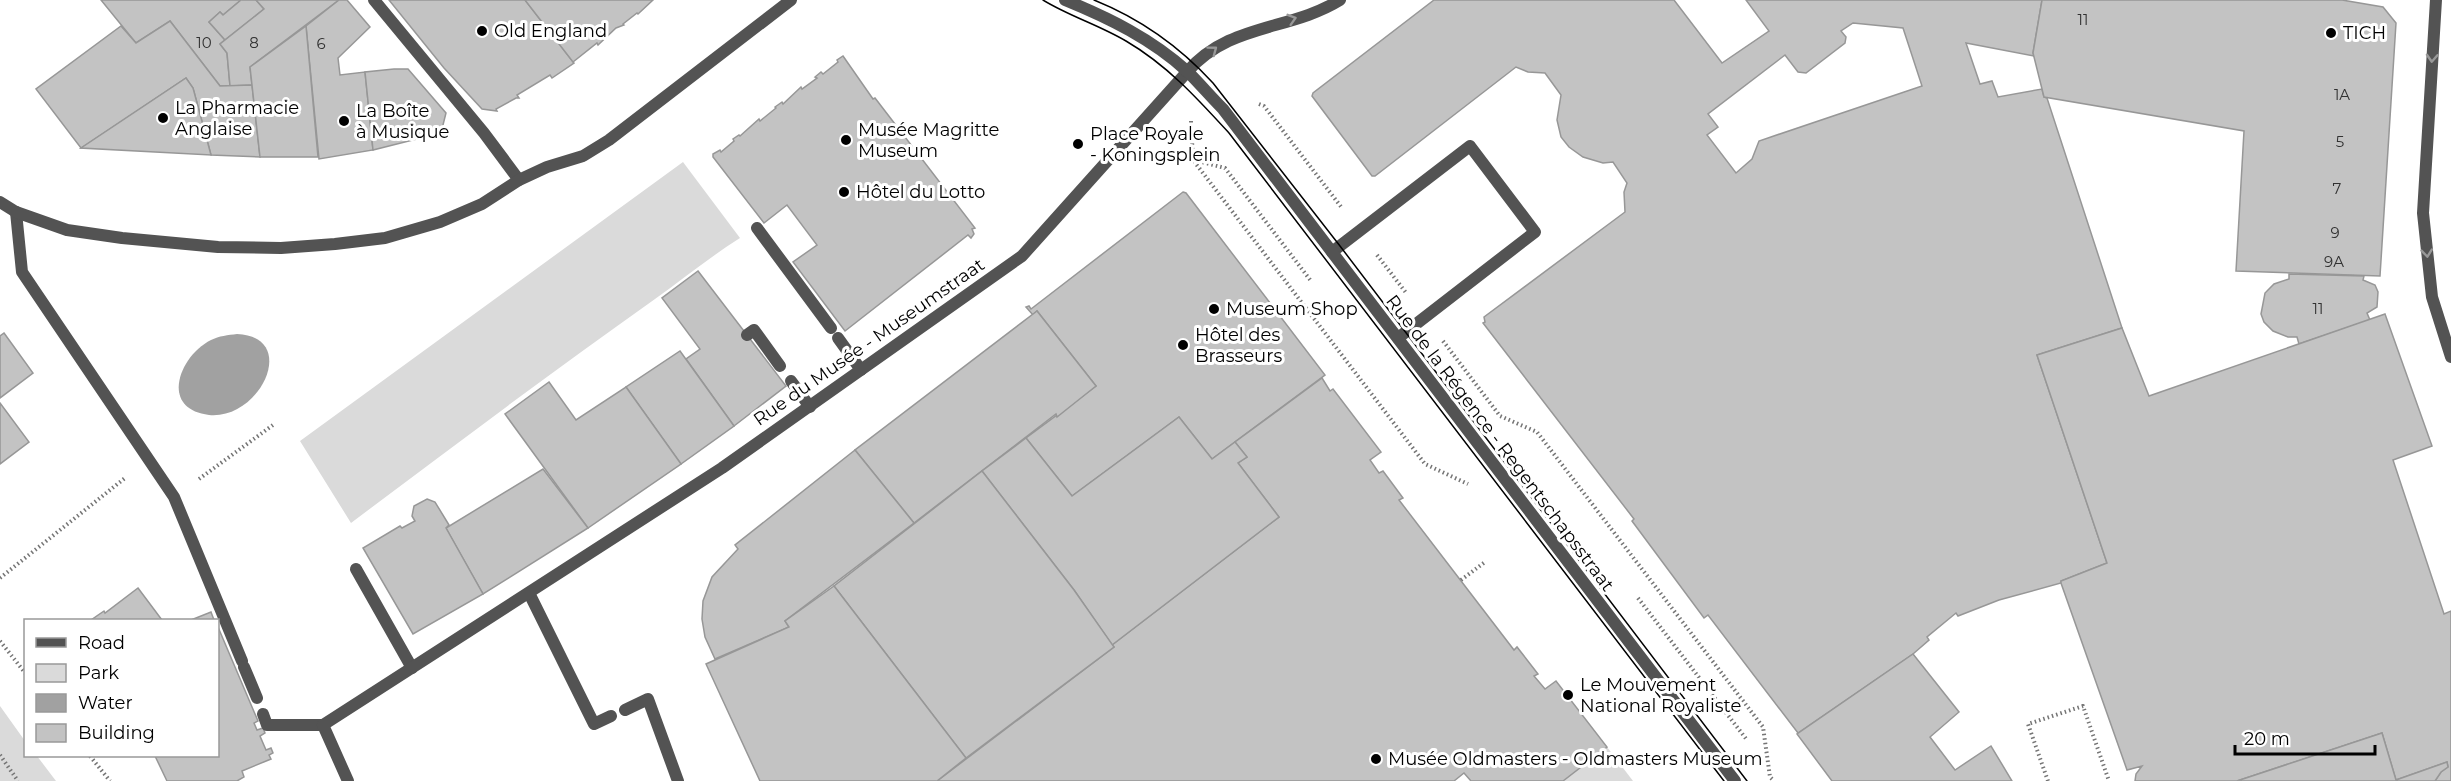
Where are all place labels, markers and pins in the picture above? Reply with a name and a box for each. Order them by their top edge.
place label: Old England [494,20,607,42]
place label: TICH [2343,22,2386,44]
marker: Old England [475,24,489,38]
marker: TICH [2324,26,2338,40]
place label: La Pharmacie Anglaise [175,97,299,140]
place label: La Boîte à Musique [356,100,450,143]
marker: La Pharmacie Anglaise [156,111,170,125]
marker: La Boîte à Musique [337,114,351,128]
place label: Musée Magritte Museum [858,119,999,162]
place label: Place Royale - Koningsplein [1090,123,1220,166]
marker: Musée Magritte Museum [839,133,853,147]
marker: Place Royale - Koningsplein [1071,137,1085,151]
place label: Hôtel du Lotto [856,181,985,203]
marker: Hôtel du Lotto [837,185,851,199]
place label: Museum Shop [1226,298,1358,320]
marker: Museum Shop [1207,302,1221,316]
place label: Hôtel des Brasseurs [1195,324,1282,367]
marker: Hôtel des Brasseurs [1176,338,1190,352]
place label: Le Mouvement National Royaliste [1580,674,1742,717]
marker: Le Mouvement National Royaliste [1561,688,1575,702]
place label: Musée Oldmasters - Oldmasters Museum [1388,748,1763,770]
marker: Musée Oldmasters - Oldmasters Museum [1369,752,1383,766]

